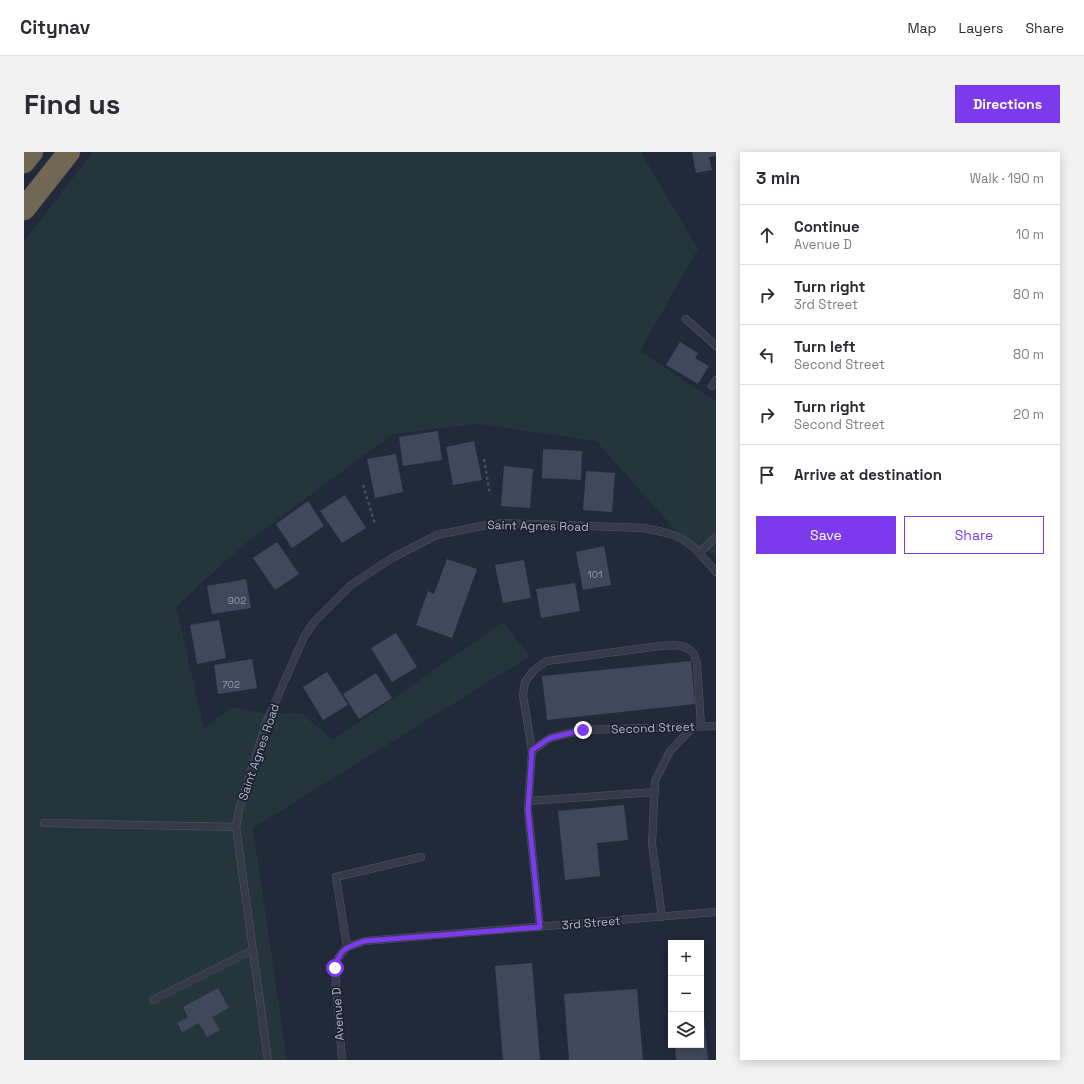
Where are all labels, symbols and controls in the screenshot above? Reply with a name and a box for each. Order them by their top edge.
text: Citynav [20,15,90,40]
text: Map [907,19,937,37]
text: Layers [959,19,1003,37]
text: Share [1025,19,1064,37]
button: Directions [955,85,1060,123]
text: Find us [24,86,121,122]
text: 3 min [756,167,800,189]
text: Walk · 190 m [970,170,1044,187]
text: Continue [794,217,860,236]
icon: ahead [756,224,778,246]
text: 10 m [1016,226,1044,243]
text: Avenue D [794,236,852,253]
text: Turn right [794,277,865,296]
icon: right [756,284,778,306]
text: 80 m [1013,286,1044,303]
text: 3rd Street [794,296,858,313]
text: Turn left [794,337,856,356]
icon: left [756,344,778,366]
text: 80 m [1013,346,1044,363]
text: Second Street [794,356,885,373]
text: Turn right [794,397,865,416]
icon: right [756,404,778,426]
text: 20 m [1013,406,1044,423]
text: Second Street [794,416,885,433]
icon: arrive [756,464,778,486]
text: Arrive at destination [794,465,942,484]
button: Save [756,516,896,554]
button: Share [904,516,1044,554]
street label: Saint Agnes Road [487,517,589,535]
house number: 101 [588,568,602,581]
house number: 902 [228,594,246,607]
house number: 702 [222,678,240,691]
street label: Saint Agnes Road [235,701,283,803]
street label: Second Street [611,719,695,737]
route end [574,721,592,739]
street label: 3rd Street [561,912,621,934]
map controls [668,940,704,1048]
button: + [668,940,704,976]
route start [326,959,344,977]
button: − [668,976,704,1012]
street label: Avenue D [328,987,348,1041]
button: layers [668,1012,704,1048]

